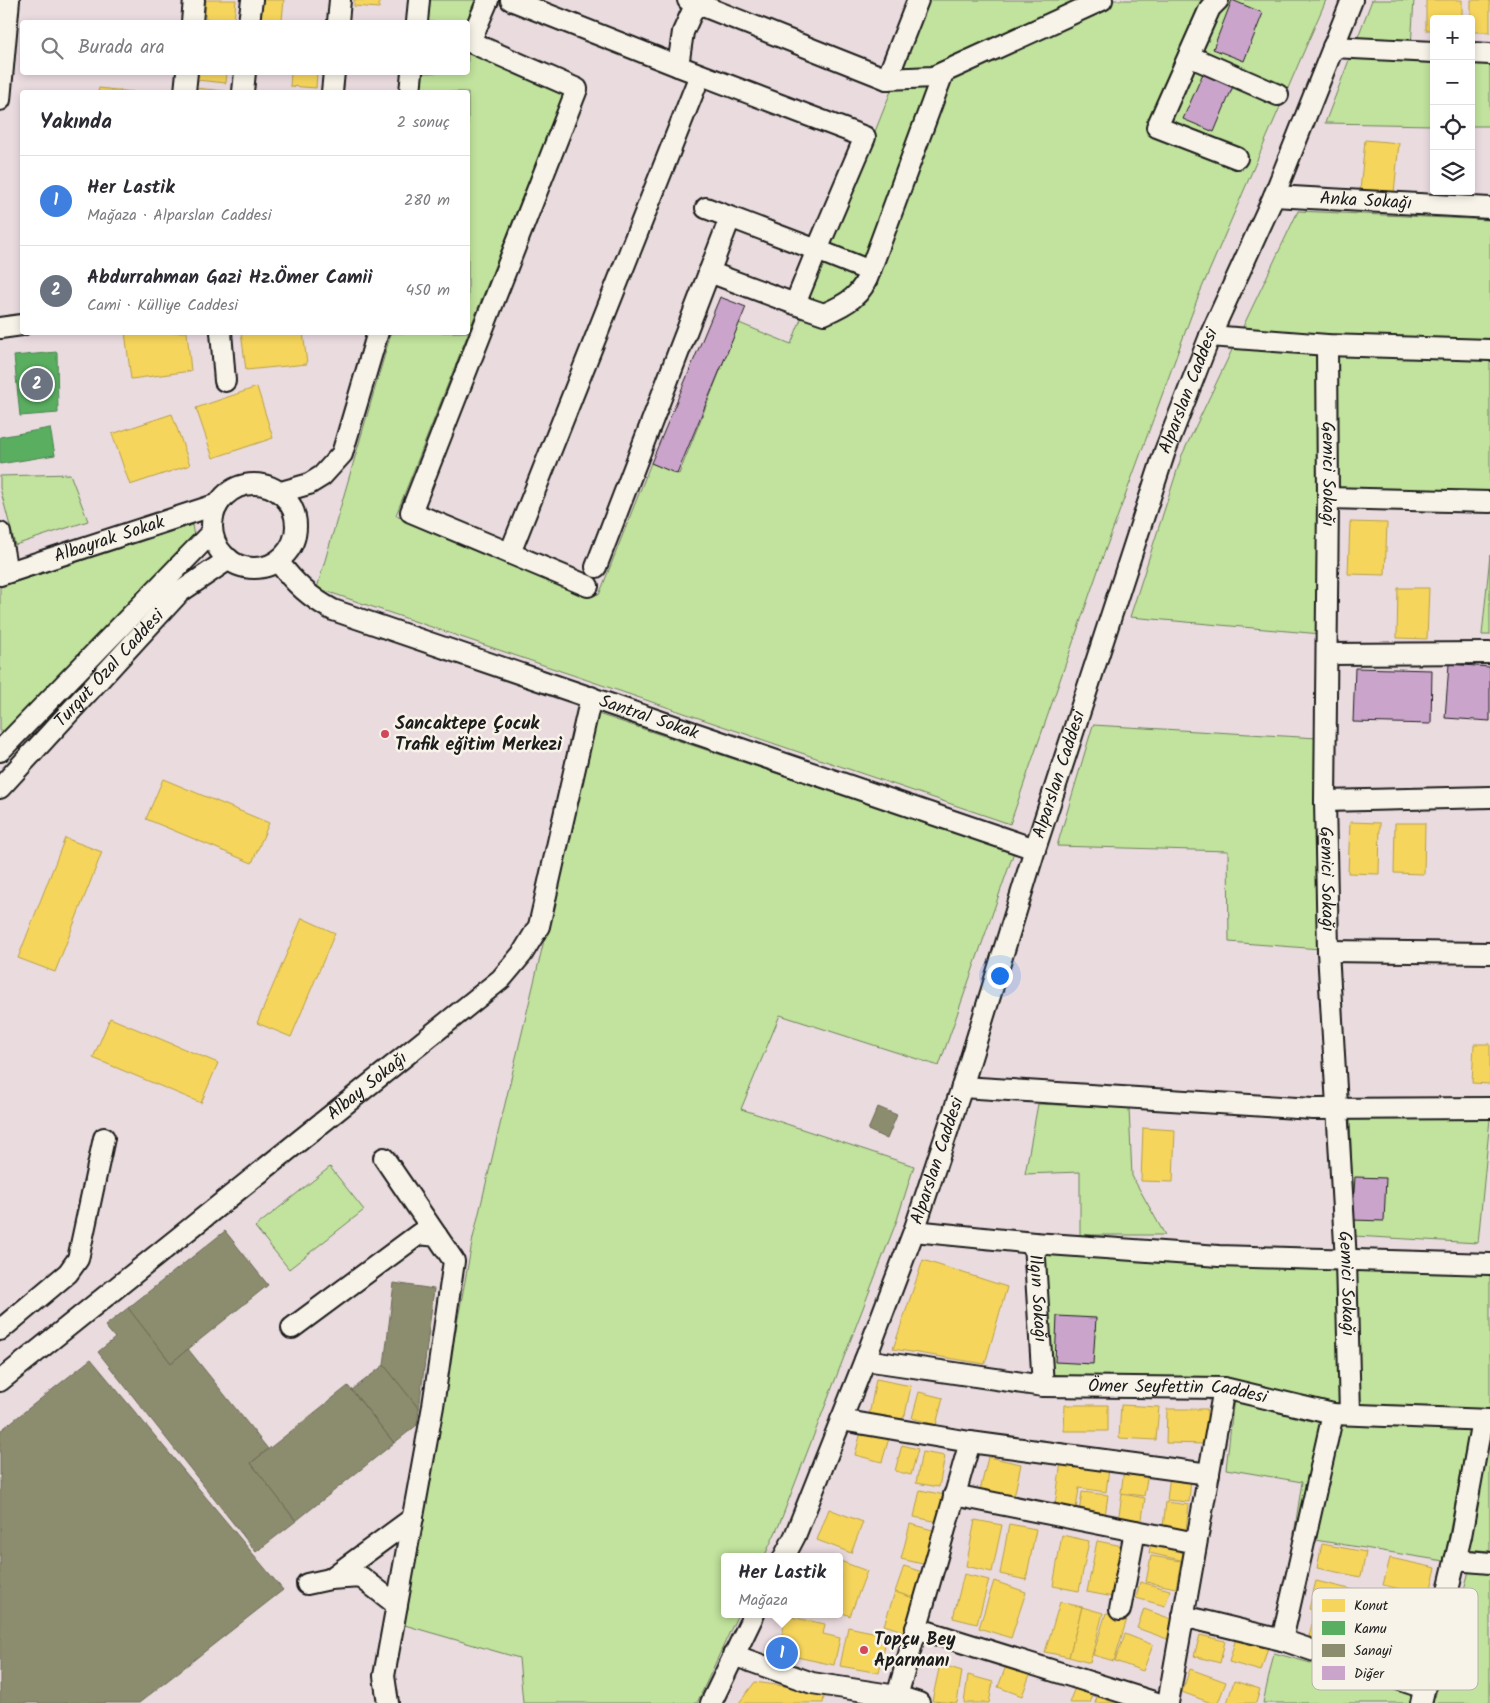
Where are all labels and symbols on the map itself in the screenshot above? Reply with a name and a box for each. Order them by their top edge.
street label: Anka Sokağı [1319,184,1413,218]
street label: Alparslan Caddesi [1151,322,1227,458]
pin: 2 [21,365,53,403]
street label: Gemici Sokağı [1313,421,1343,527]
street label: Albayrak Sokak [50,508,169,571]
street label: Turgut Özal Caddesi [47,602,172,734]
street label: Santral Sokak [595,687,703,748]
street label: Alparslan Caddesi [1025,706,1094,842]
place label: Sancaktepe Çocuk Trafik eğitim Merkezi [395,710,562,760]
marker: Sancaktepe Çocuk Trafik eğitim Merkezi [379,728,391,740]
street label: Gemici Sokağı [1311,826,1342,932]
your location [987,963,1013,989]
street label: Albay Sokağı [321,1045,414,1128]
street label: Alparslan Caddesi [903,1093,972,1229]
street label: Gemici Sokağı [1330,1230,1362,1336]
street label: Ilgın Sokağı [1020,1254,1055,1343]
street label: Ömer Seyfettin Caddesi [1088,1372,1271,1413]
legend [1312,1588,1478,1690]
text: Konut [1354,1595,1389,1617]
text: Kamu [1354,1618,1387,1640]
place label: Topçu Bey Aparmanı [874,1626,956,1676]
pin: 1 [766,1634,798,1672]
text: Sanayi [1354,1640,1393,1662]
marker: Topçu Bey Aparmanı [858,1644,870,1656]
text: Diğer [1354,1663,1385,1685]

